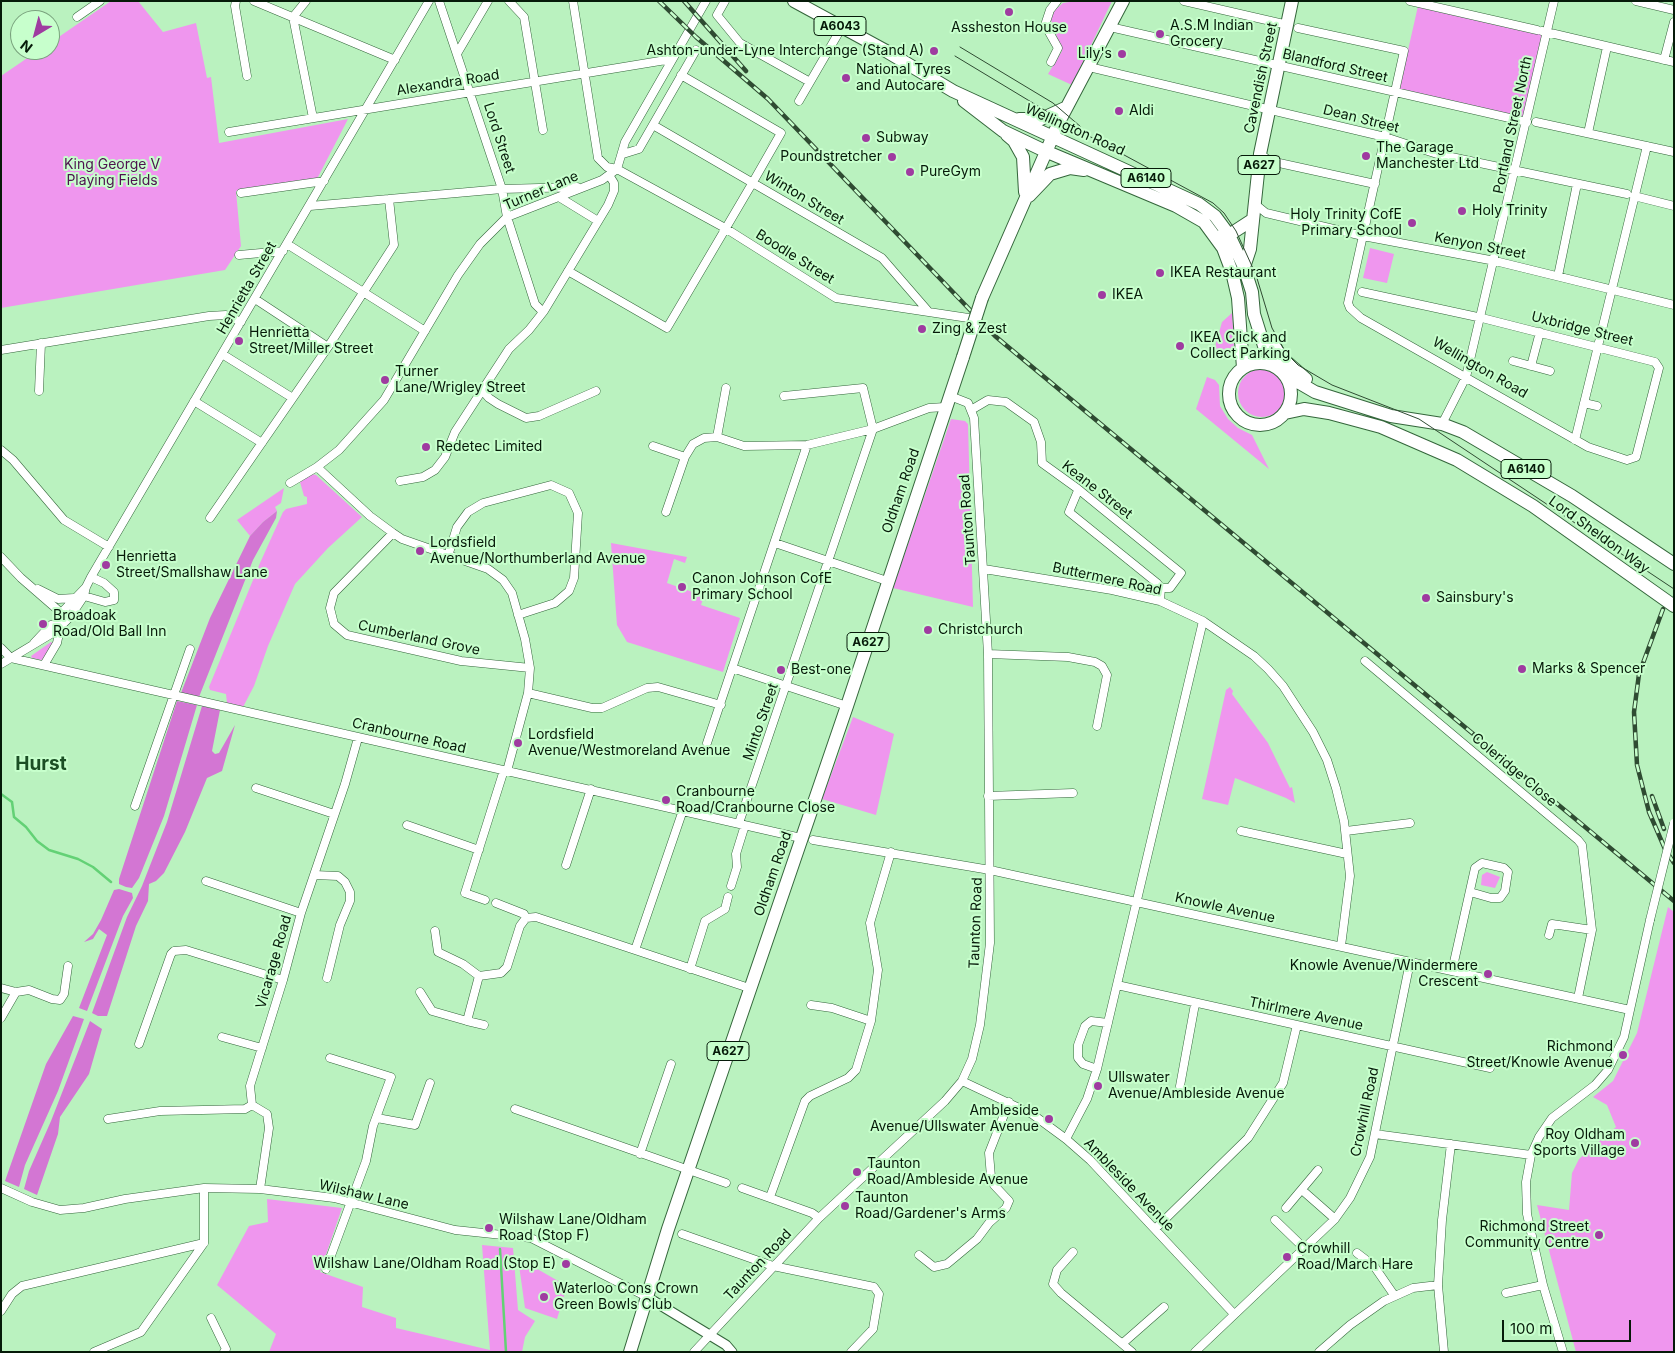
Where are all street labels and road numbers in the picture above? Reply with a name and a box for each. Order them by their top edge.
road number: A6043 [814,16,866,36]
street label: Cavendish Street [1241,21,1281,135]
street label: Blandford Street [1281,46,1389,86]
street label: Portland Street North [1490,55,1536,195]
street label: Alexandra Road [395,67,501,99]
street label: Lord Street [480,101,518,175]
street label: Wellington Road [1023,101,1127,159]
street label: Dean Street [1321,101,1401,137]
road number: A627 [1238,156,1280,174]
street label: Turner Lane [501,168,581,214]
street label: Winton Street [761,168,847,228]
road number: A6140 [1121,168,1171,188]
street label: Boodle Street [753,226,837,288]
street label: Kenyon Street [1433,229,1527,263]
street label: Henrietta Street [214,239,280,337]
street label: Uxbridge Street [1529,308,1635,350]
street label: Wellington Road [1429,334,1531,402]
street label: Oldham Road [879,446,923,536]
street label: Keane Street [1058,457,1136,523]
road number: A6140 [1501,459,1551,478]
street label: Taunton Road [956,474,980,566]
street label: Lord Sheldon Way [1545,493,1653,577]
street label: Buttermere Road [1051,559,1163,599]
street label: Cumberland Grove [356,617,482,659]
road number: A627 [847,632,889,652]
street label: Minto Street [740,681,782,763]
street label: Cranbourne Road [350,715,468,757]
street label: Coleridge Close [1468,730,1560,810]
street label: Oldham Road [751,829,795,919]
street label: Taunton Road [966,877,986,969]
street label: Knowle Avenue [1173,889,1277,927]
street label: Vicarage Road [253,913,295,1011]
street label: Thirlmere Avenue [1247,994,1365,1034]
road number: A627 [707,1042,749,1060]
street label: Crowhill Road [1347,1066,1383,1158]
street label: Ambleside Avenue [1080,1135,1178,1235]
street label: Wilshaw Lane [317,1177,411,1213]
street label: Taunton Road [721,1226,795,1304]

